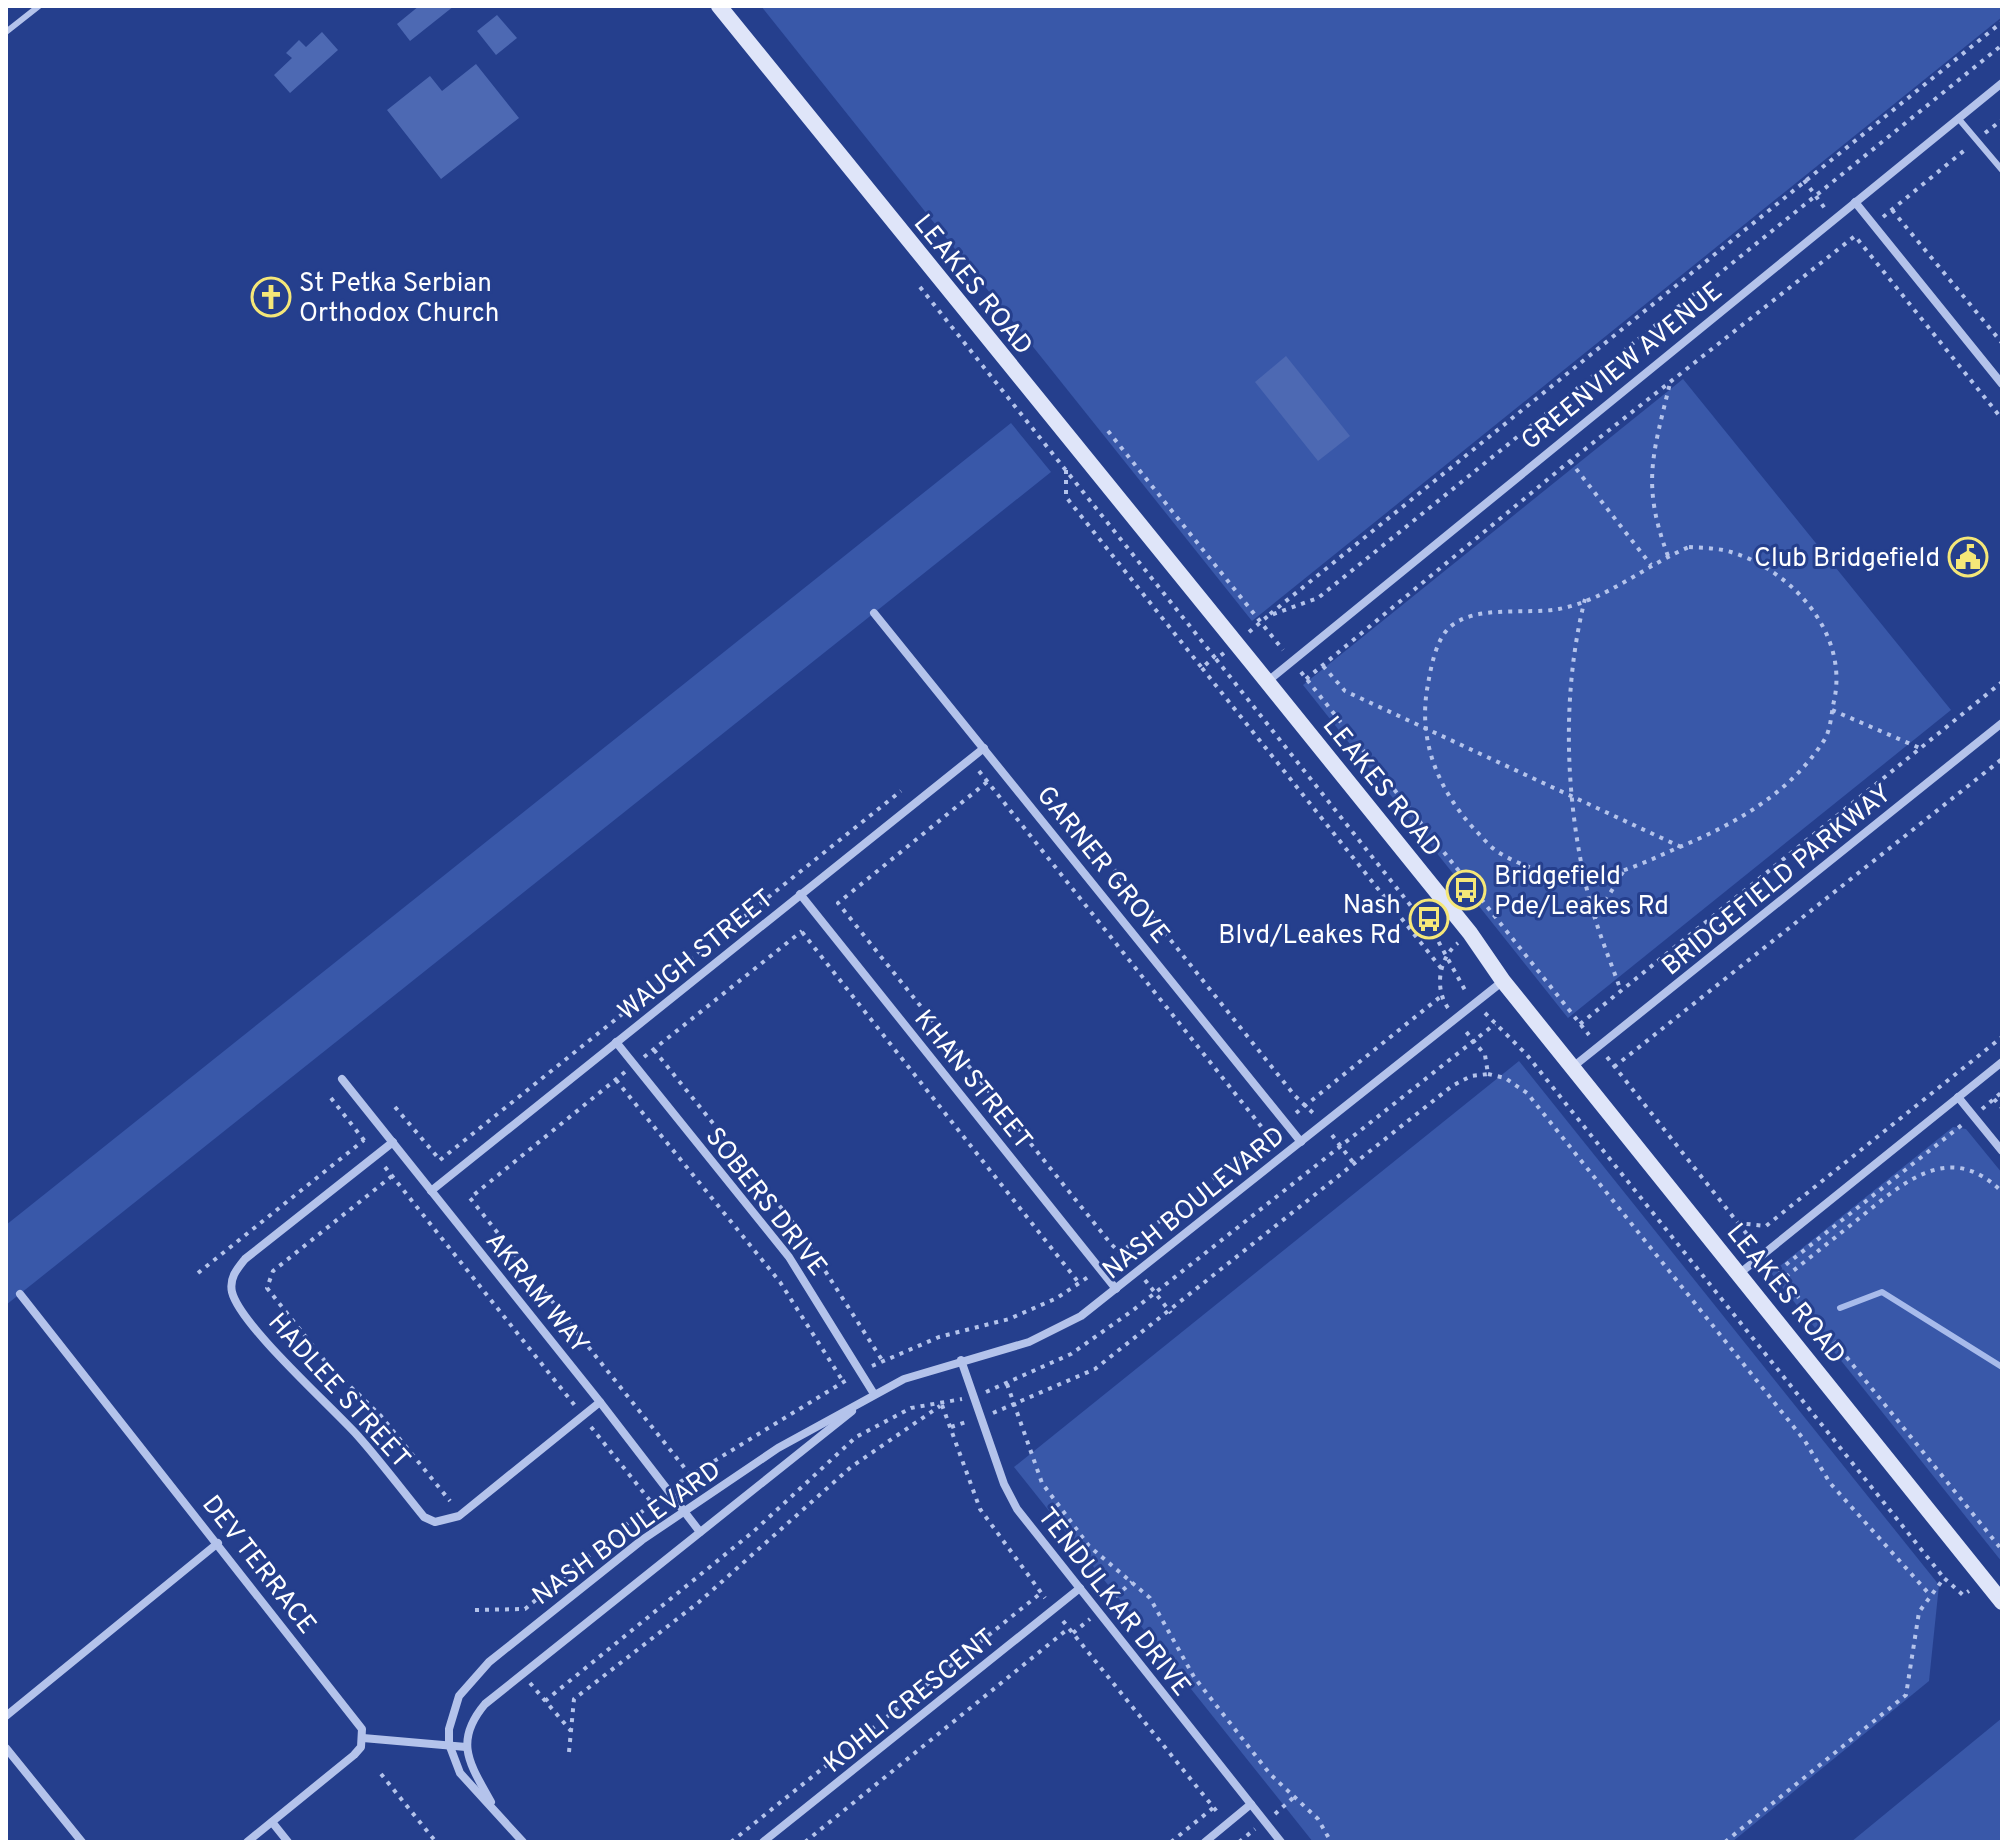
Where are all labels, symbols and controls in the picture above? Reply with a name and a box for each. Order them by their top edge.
street label: LEAKES ROAD [905,209,1039,363]
place label: St Petka Serbian Orthodox Church [299,268,499,331]
church icon: St Petka Serbian Orthodox Church [250,276,292,318]
street label: GREENVIEW AVENUE [1515,276,1730,458]
public building icon: Club Bridgefield [1947,536,1989,578]
place label: Club Bridgefield [1754,543,1940,576]
street label: LEAKES ROAD [1314,711,1448,865]
street label: BRIDGEFIELD PARKWAY [1656,778,1899,984]
street label: GARNER GROVE [1028,780,1176,951]
place label: Bridgefield Pde/Leakes Rd [1494,861,1669,924]
bus stop icon: Bridgefield Pde/Leakes Rd [1445,869,1487,911]
street label: WAUGH STREET [612,883,781,1029]
place label: Nash Blvd/Leakes Rd [1218,890,1401,953]
bus stop icon: Nash Blvd/Leakes Rd [1408,898,1450,940]
street label: KHAN STREET [906,1004,1038,1157]
street label: NASH BOULEVARD [1097,1120,1292,1288]
street label: SOBERS DRIVE [697,1122,833,1283]
street label: LEAKES ROAD [1718,1218,1852,1372]
street label: AKRAM WAY [477,1226,595,1361]
street label: HADLEE STREET [260,1307,417,1476]
street label: NASH BOULEVARD [527,1454,728,1614]
street label: DEV TERRACE [194,1490,322,1641]
street label: TENDULKAR DRIVE [1029,1501,1197,1704]
street label: KOHLI CRESCENT [818,1623,1003,1781]

